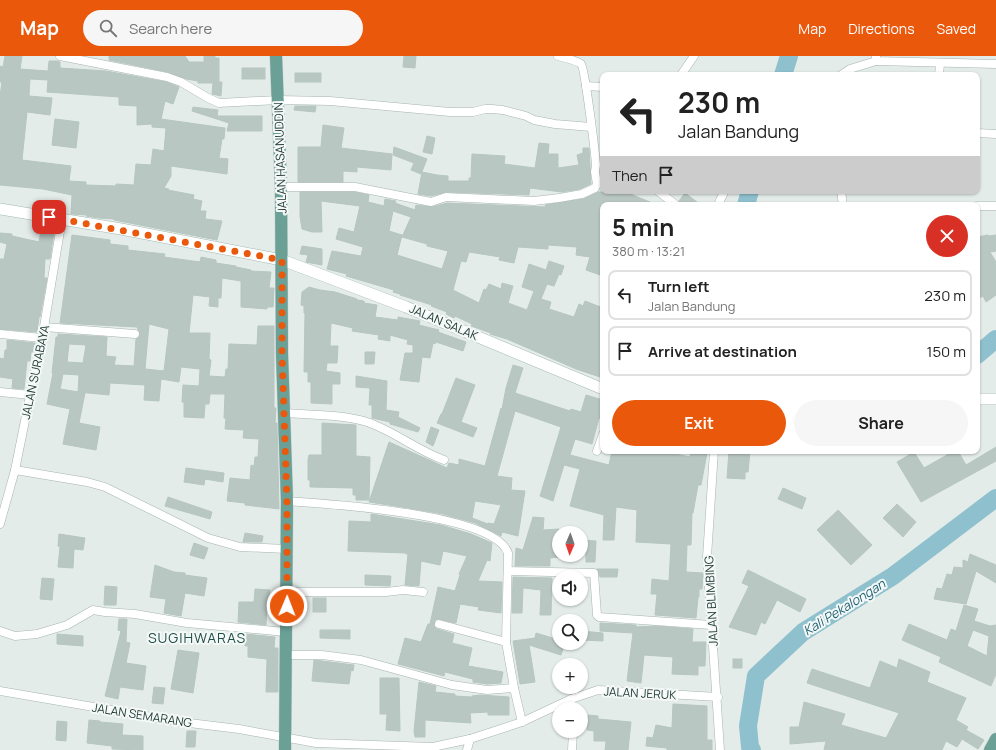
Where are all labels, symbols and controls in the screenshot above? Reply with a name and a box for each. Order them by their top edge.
search box [83,10,363,46]
text: Map [20,15,59,41]
icon: search [97,17,119,39]
text: Search here [129,18,212,39]
text: Map [798,19,826,38]
text: Directions [848,19,915,38]
text: Saved [937,19,976,38]
text: 230 m [678,83,760,121]
icon: left [612,88,664,140]
street label: JALAN HASANUDDIN [270,102,290,214]
text: Jalan Bandung [678,119,799,143]
icon: arrive [655,164,677,186]
text: Then [612,165,647,186]
pin [32,200,66,234]
icon: arrive [38,206,60,228]
text: 5 min [612,210,674,243]
button: close [926,215,968,257]
text: 380 m · 13:21 [612,242,685,260]
text: Turn left [648,276,710,297]
icon: left [614,284,636,306]
text: 230 m [924,285,966,306]
text: Jalan Bandung [648,297,736,315]
street label: JALAN SALAK [407,300,482,344]
street label: JALAN SURABAYA [17,323,53,421]
icon: arrive [614,340,636,362]
text: Arrive at destination [648,341,797,362]
text: 150 m [927,341,966,362]
button: Exit [612,400,786,446]
button: Share [794,400,968,446]
north arrow [552,526,588,562]
map controls [552,526,588,738]
street label: JALAN BLIMBING [700,555,722,647]
button: sound [552,570,588,606]
water label: Kali Pekalongan [799,574,890,639]
position arrow [266,585,308,627]
button: search [552,614,588,650]
district label: SUGIHWARAS [148,628,246,647]
button: + [552,658,588,694]
street label: JALAN JERUK [603,683,678,703]
street label: JALAN SEMARANG [91,699,194,731]
button: − [552,702,588,738]

